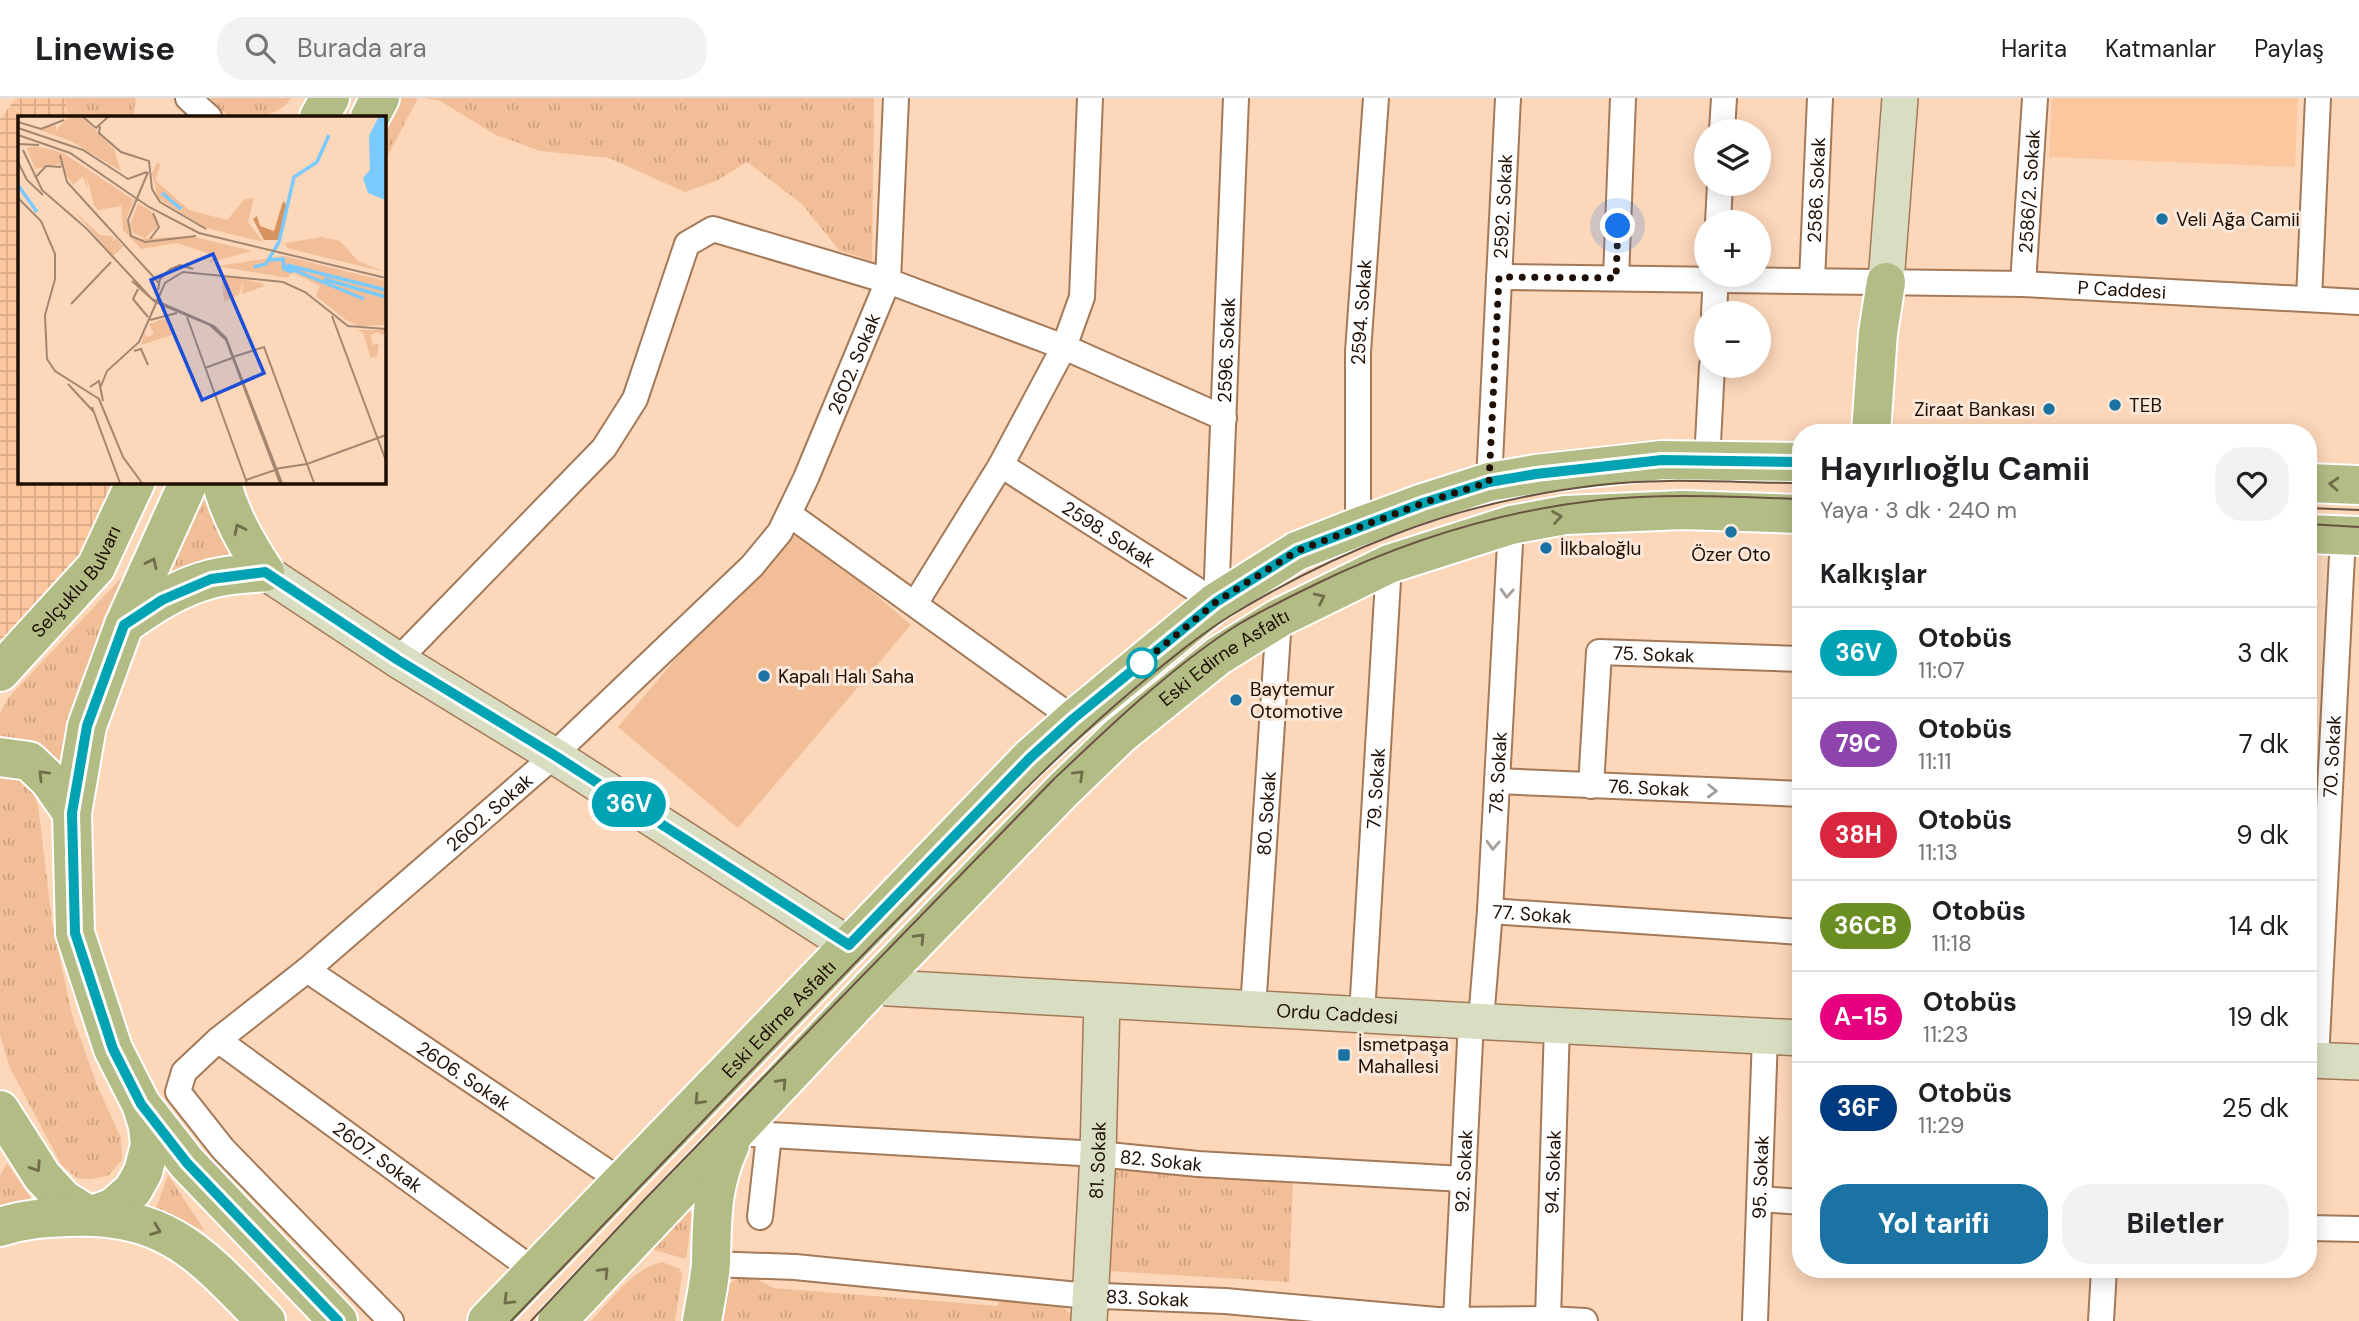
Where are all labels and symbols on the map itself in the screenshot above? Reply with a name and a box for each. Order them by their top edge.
inset map [18,116,385,483]
street label: 2586/2. Sokak [2013,128,2045,254]
street label: 2586. Sokak [1801,136,1831,244]
street label: 2592. Sokak [1488,153,1518,259]
place label: Veli Ağa Camii [2176,207,2300,232]
your location [1600,208,1635,243]
marker: Veli Ağa Camii [2154,211,2170,227]
street label: 2594. Sokak [1345,258,1377,365]
street label: P Caddesi [2077,274,2167,304]
street label: 2596. Sokak [1211,296,1241,404]
street label: 2602. Sokak [821,309,886,418]
place label: TEB [2129,393,2162,418]
place label: Ziraat Bankası [1914,397,2035,422]
marker: TEB [2107,397,2123,413]
marker: Ziraat Bankası [2041,401,2057,417]
one-way arrow [2328,476,2339,491]
street label: 2598. Sokak [1058,495,1161,573]
one-way arrow [1552,510,1563,525]
street label: Selçuklu Bulvarı [25,521,126,643]
one-way arrow [233,524,247,536]
marker: Özer Oto [1723,524,1739,540]
place label: İlkbaloğlu [1560,536,1641,561]
marker: İlkbaloğlu [1538,540,1554,556]
place label: Özer Oto [1691,542,1771,567]
one-way arrow [144,558,158,570]
one-way arrow [1500,588,1515,599]
one-way arrow [1313,592,1325,606]
street label: Eski Edirne Asfaltı [1153,602,1293,711]
street label: 75. Sokak [1612,640,1695,668]
unlabelled marker [1127,648,1157,678]
place label: Kapalı Halı Saha [778,664,914,689]
marker: Kapalı Halı Saha [756,668,772,684]
place label: Baytemur Otomotive [1250,677,1343,724]
marker: Baytemur Otomotive [1228,692,1244,708]
street label: 70. Sokak [2317,714,2346,798]
street label: 78. Sokak [1483,731,1512,814]
street label: 79. Sokak [1361,747,1390,830]
street label: 2602. Sokak [441,767,538,857]
one-way arrow [38,770,51,783]
one-way arrow [1070,770,1083,783]
street label: 80. Sokak [1251,770,1281,856]
street label: 76. Sokak [1608,773,1690,802]
line badge: 36V [589,781,669,827]
one-way arrow [1706,783,1717,798]
one-way arrow [1486,839,1501,850]
street label: 77. Sokak [1491,899,1573,929]
one-way arrow [911,933,924,946]
street label: Eski Edirne Asfaltı [716,954,841,1083]
street label: Ordu Caddesi [1276,997,1399,1029]
place label: İsmetpaşa Mahallesi [1358,1032,1449,1079]
street label: 2606. Sokak [412,1035,516,1116]
marker: İsmetpaşa Mahallesi [1336,1047,1352,1063]
one-way arrow [774,1078,786,1091]
one-way arrow [695,1092,708,1105]
street label: 2607. Sokak [328,1116,428,1198]
street label: 81. Sokak [1083,1121,1111,1200]
street label: 92. Sokak [1449,1129,1478,1213]
street label: 94. Sokak [1539,1129,1566,1214]
street label: 95. Sokak [1746,1134,1774,1220]
street label: 82. Sokak [1119,1144,1204,1177]
one-way arrow [28,1160,41,1173]
one-way arrow [150,1221,162,1235]
one-way arrow [596,1267,608,1280]
street label: 83. Sokak [1105,1284,1190,1312]
one-way arrow [503,1291,516,1304]

